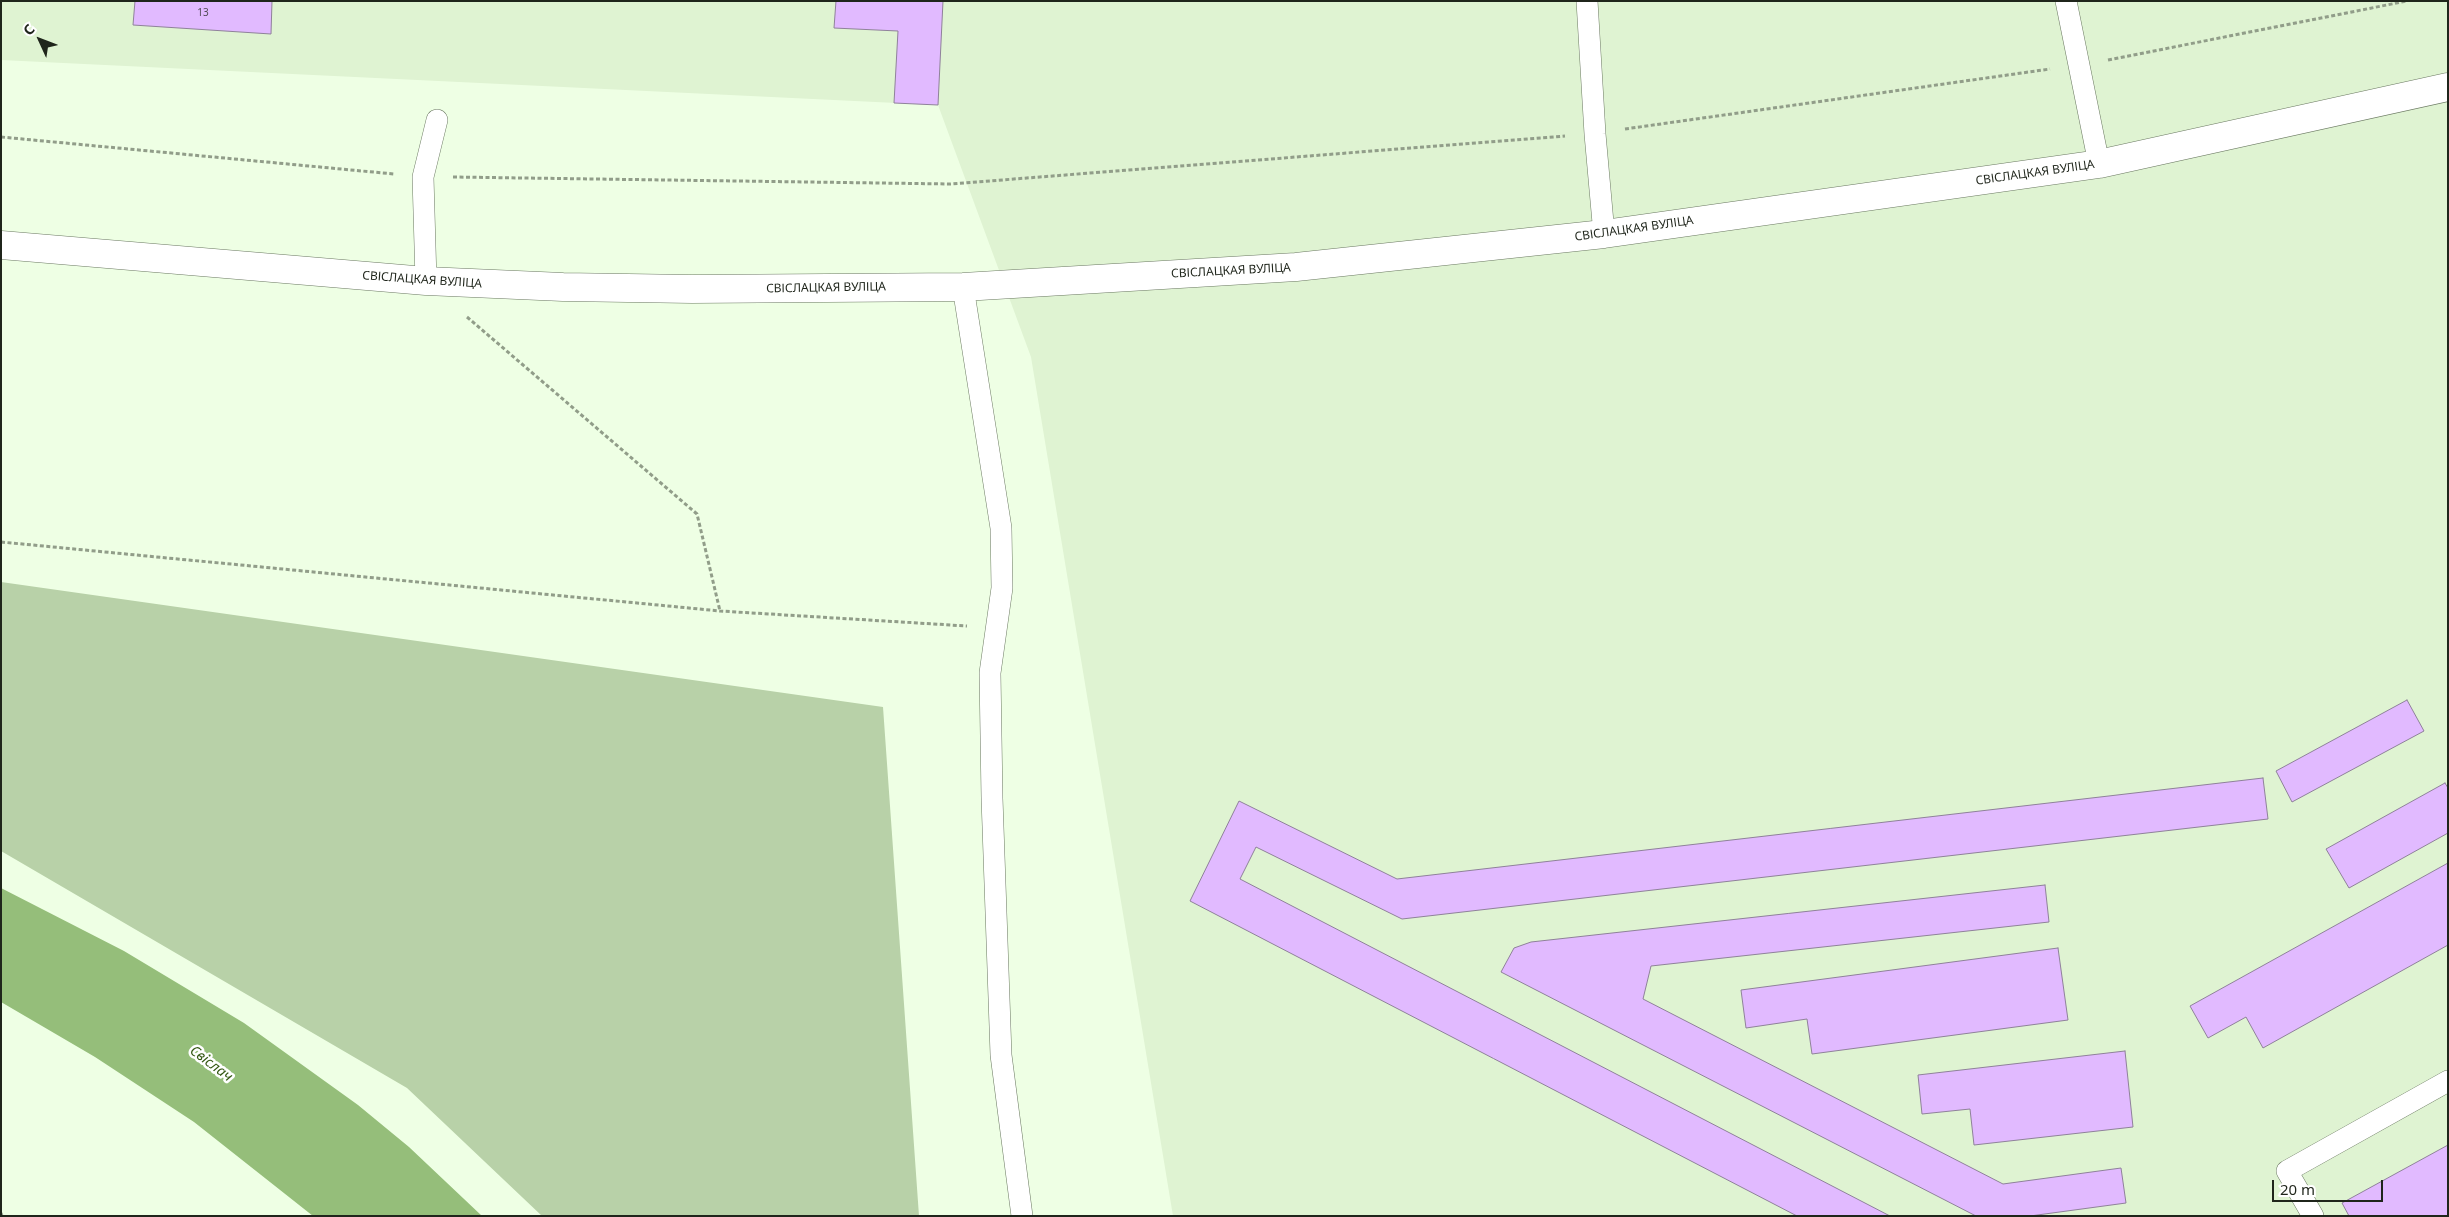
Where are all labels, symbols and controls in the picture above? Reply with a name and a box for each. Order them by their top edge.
house number: 13 [197,7,209,19]
north arrow [15,15,65,65]
text: С [19,20,39,39]
street label: СВІСЛАЦКАЯ ВУЛІЦА [1975,158,2095,188]
street label: СВІСЛАЦКАЯ ВУЛІЦА [1574,214,1694,244]
street label: СВІСЛАЦКАЯ ВУЛІЦА [1171,261,1291,281]
street label: СВІСЛАЦКАЯ ВУЛІЦА [362,269,482,291]
street label: СВІСЛАЦКАЯ ВУЛІЦА [766,280,886,296]
water label: Свіслач [186,1043,236,1085]
scale bar [2274,1170,2385,1202]
text: 20 m [2280,1179,2315,1199]

